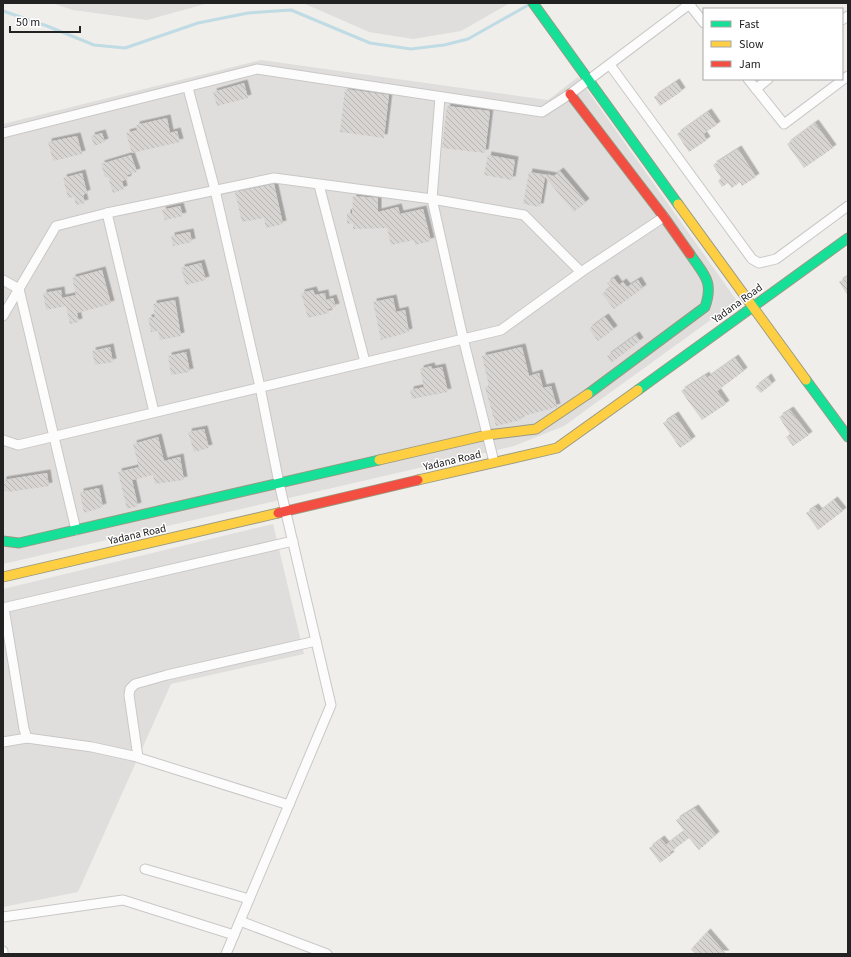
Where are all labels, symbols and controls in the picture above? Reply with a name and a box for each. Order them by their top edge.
scale bar [10,8,80,34]
legend [703,8,843,80]
text: 50 m [16,14,40,31]
text: Fast [739,16,759,33]
text: Slow [739,36,764,53]
text: Jam [739,56,761,73]
street label: Yadana Road [708,280,766,327]
street label: Yadana Road [421,447,483,475]
street label: Yadana Road [106,521,168,549]

